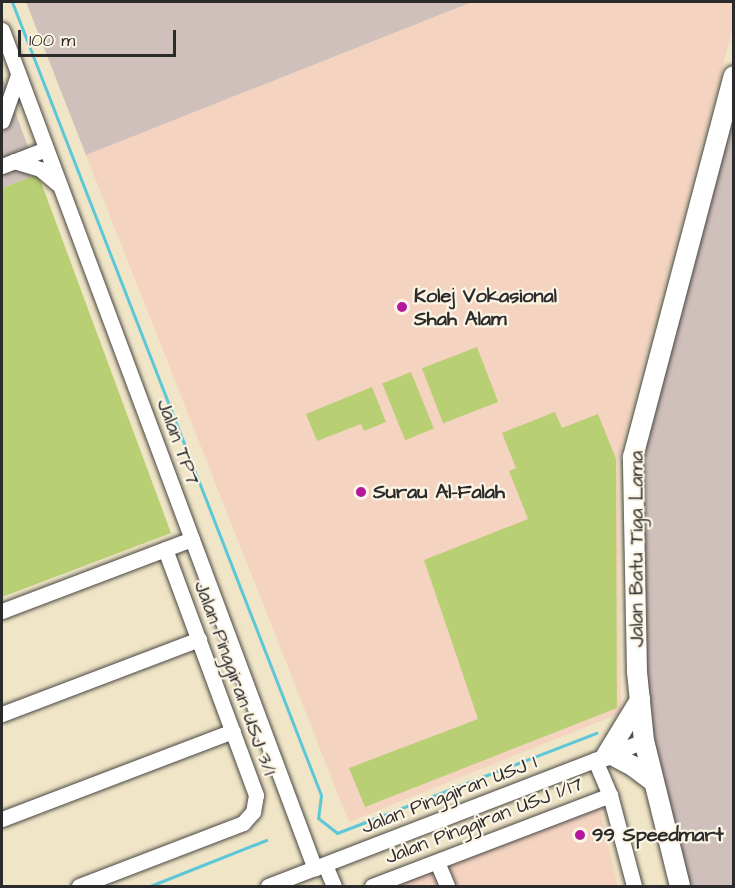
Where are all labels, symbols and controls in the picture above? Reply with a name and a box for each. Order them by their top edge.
scale bar [21,18,178,56]
text: 100 m [29,28,75,53]
place label: Kolej Vokasional Shah Alam [414,284,557,331]
marker: Kolej Vokasional Shah Alam [395,300,409,314]
street label: Jalan TP7 [151,396,205,488]
street label: Jalan Batu Tiga Lama [625,451,649,647]
place label: Surau Al-Falah [373,480,505,504]
marker: Surau Al-Falah [354,485,368,499]
street label: Jalan Pinggiran USJ 3/1 [189,577,281,779]
street label: Jalan Pinggiran USJ 1 [358,750,540,840]
street label: Jalan Pinggiran USJ 1/17 [382,772,586,870]
place label: 99 Speedmart [592,823,724,847]
marker: 99 Speedmart [573,828,587,842]

